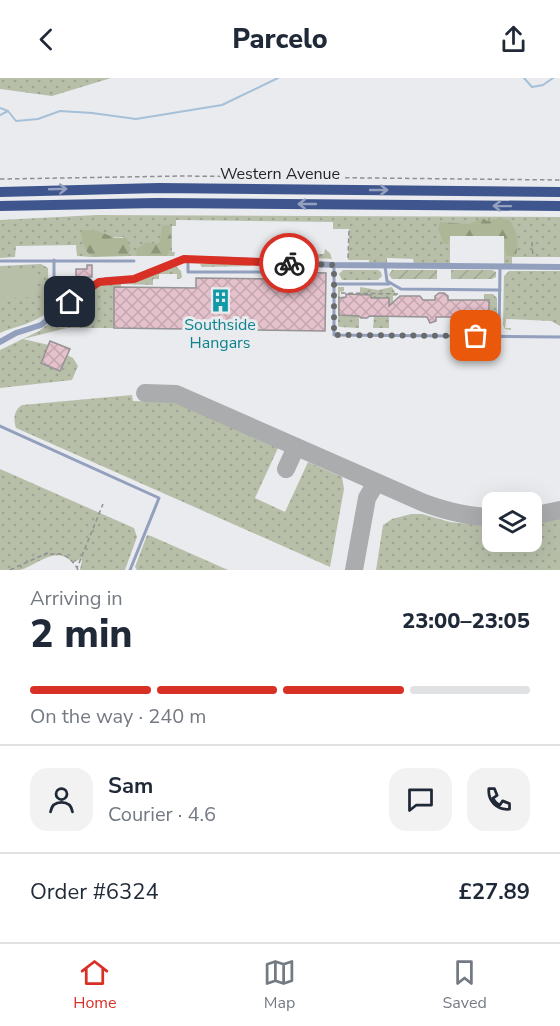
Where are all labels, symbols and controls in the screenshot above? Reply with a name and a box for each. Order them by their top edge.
text: Parcelo [232,21,328,58]
icon: back [30,23,63,56]
icon: share [497,23,530,56]
street label: Western Avenue [220,163,340,185]
one-way arrow [48,184,68,195]
one-way arrow [369,184,389,196]
one-way arrow [297,198,317,210]
one-way arrow [492,200,512,211]
courier [259,233,319,293]
icon: bike [273,247,306,280]
pin [44,276,95,327]
icon: home [53,285,86,318]
building icon: Southside Hangars [207,287,233,313]
pin [450,310,501,361]
place label: Southside Hangars [184,314,256,354]
icon: bag [459,319,492,352]
map controls [482,492,542,552]
button: layers [482,492,542,552]
text: Arriving in [30,585,123,612]
text: 23:00–23:05 [402,606,530,636]
text: 2 min [30,608,133,661]
text: On the way · 240 m [30,703,206,730]
button: person [30,768,93,831]
button: chat [389,768,452,831]
button: phone [467,768,530,831]
text: Sam [108,771,153,801]
text: Courier · 4.6 [108,801,216,828]
text: Order #6324 [30,877,159,907]
text: £27.89 [459,877,530,907]
tab: Home [73,956,117,1014]
tab: Map [263,956,296,1014]
tab: Saved [443,956,487,1014]

